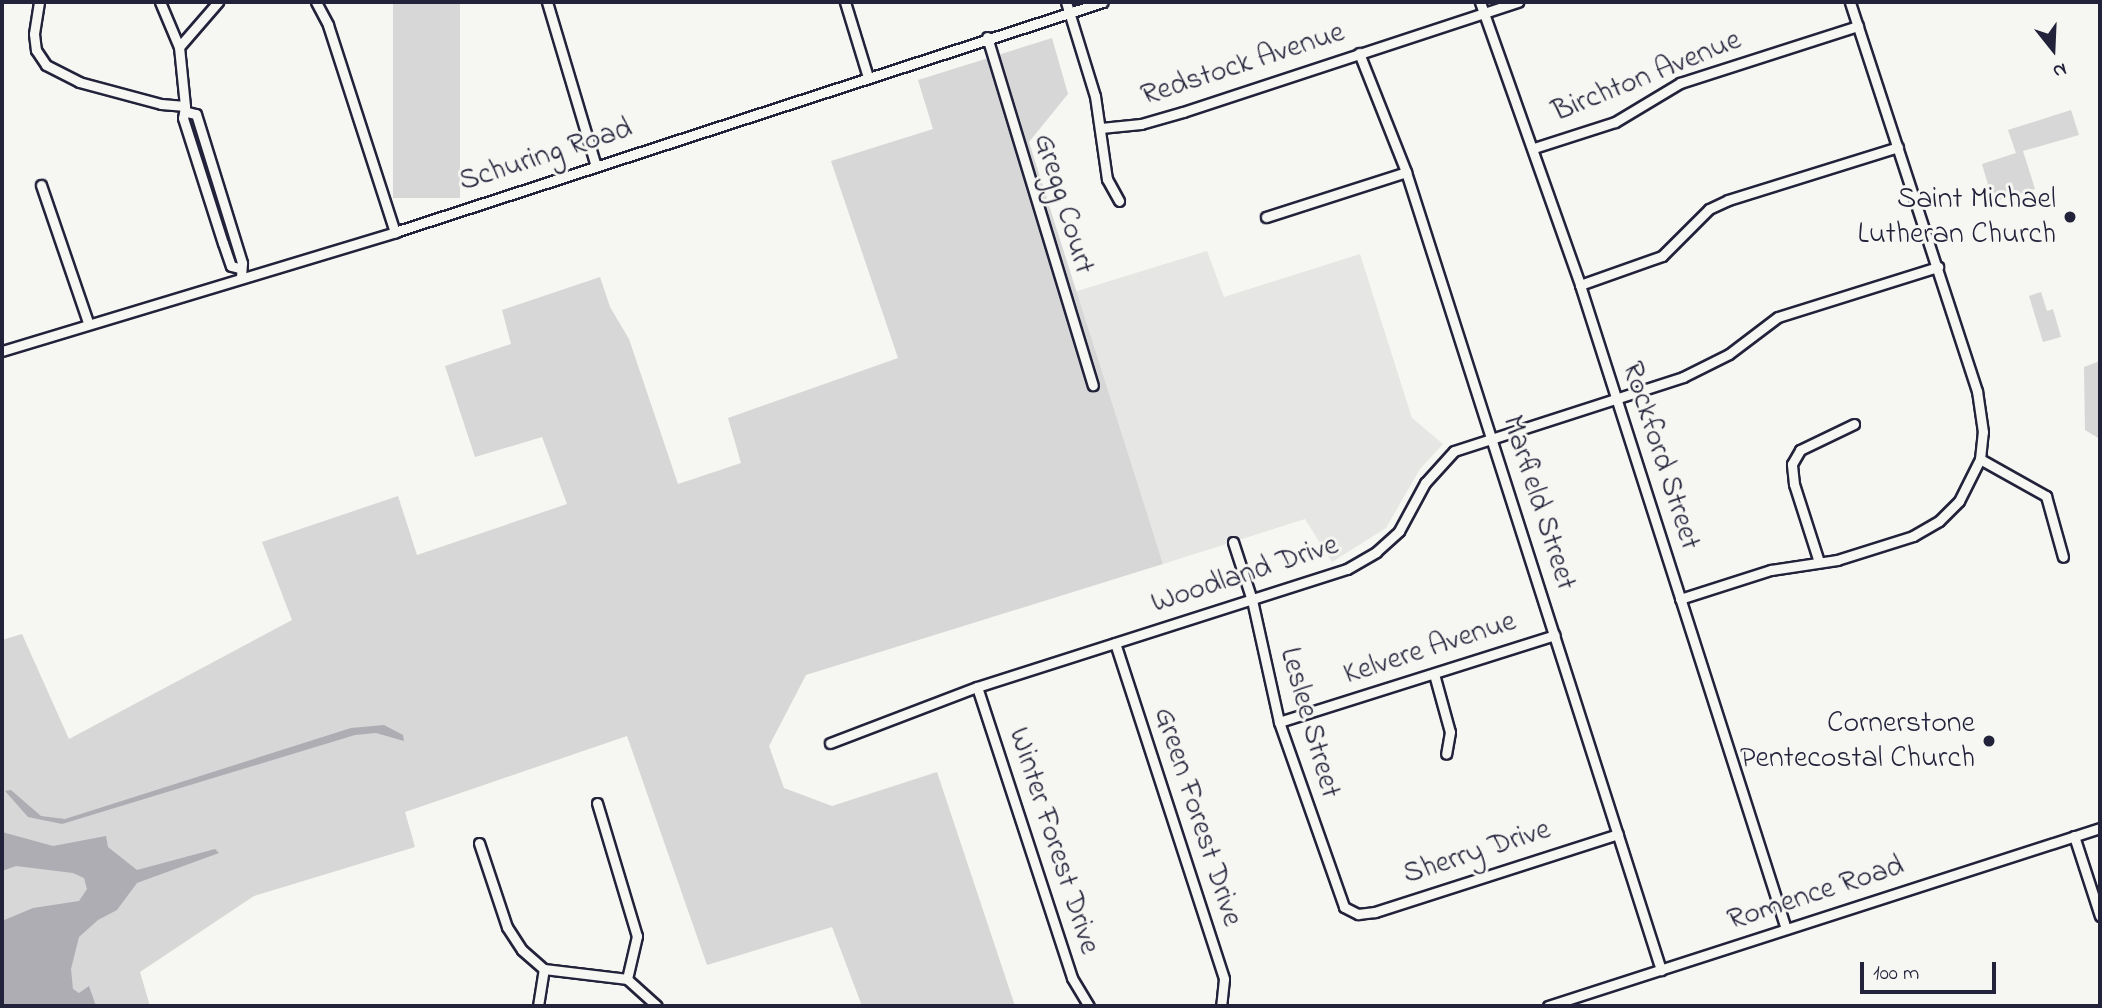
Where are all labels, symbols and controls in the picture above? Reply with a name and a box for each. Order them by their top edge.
north arrow [2018,14,2088,84]
street label: Redstock Avenue [1137,15,1349,115]
street label: Birchton Avenue [1547,23,1747,131]
text: N [2049,55,2070,84]
street label: Schuring Road [455,111,637,201]
street label: Gregg Court [1025,130,1101,278]
place label: Saint Michael Lutheran Church [1858,182,2056,252]
marker: Saint Michael Lutheran Church [2062,209,2078,225]
street label: Rockford Street [1613,357,1707,555]
street label: Marfield Street [1493,411,1583,595]
street label: Woodland Drive [1147,528,1343,622]
street label: Kelvere Avenue [1339,604,1521,694]
street label: Leslee Street [1270,644,1348,802]
street label: Green Forest Drive [1145,703,1249,931]
place label: Cornerstone Pentecostal Church [1740,706,1975,776]
street label: Winter Forest Drive [999,723,1107,959]
marker: Cornerstone Pentecostal Church [1981,733,1997,749]
street label: Sherry Drive [1399,812,1555,894]
street label: Romence Road [1723,849,1909,939]
scale bar [1864,948,2000,992]
text: 100 m [1873,959,1919,989]

